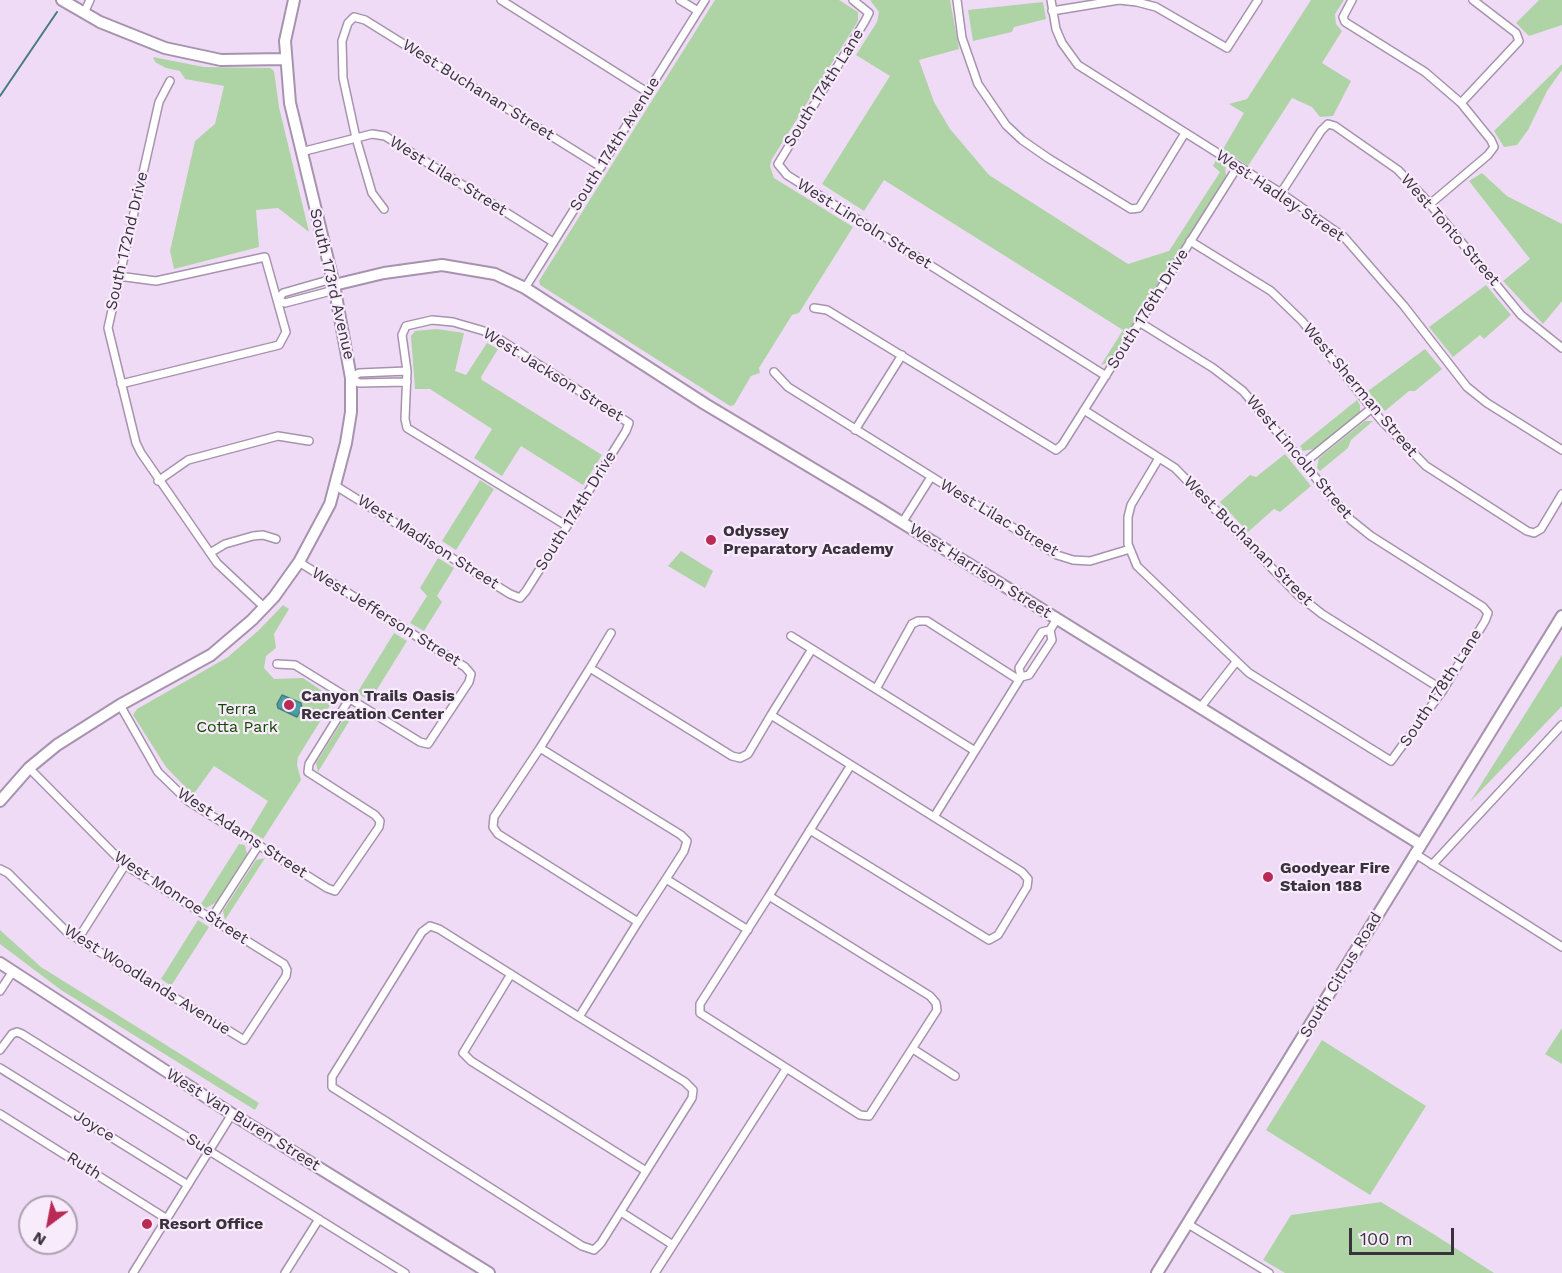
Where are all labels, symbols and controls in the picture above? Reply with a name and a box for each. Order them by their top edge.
street label: South 174th Lane [780,25,868,151]
street label: West Buchanan Street [399,35,557,145]
street label: South 174th Avenue [566,73,664,215]
street label: West Lilac Street [386,132,510,220]
street label: West Hadley Street [1212,146,1348,246]
street label: South 172nd Drive [102,170,152,312]
street label: West Tonto Street [1396,170,1504,290]
street label: West Lincoln Street [793,175,935,273]
street label: South 173rd Avenue [305,206,359,362]
street label: South 176th Drive [1103,245,1193,373]
street label: West Sherman Street [1299,319,1421,461]
street label: West Jackson Street [479,324,627,426]
street label: West Lincoln Street [1242,391,1356,523]
street label: South 174th Drive [531,448,621,574]
street label: West Buchanan Street [1179,472,1317,610]
street label: West Lilac Street [936,475,1062,561]
street label: West Madison Street [354,491,502,593]
street label: West Harrison Street [905,519,1055,623]
place label: Odyssey Preparatory Academy [723,521,894,559]
marker: Odyssey Preparatory Academy [704,533,718,547]
street label: West Jefferson Street [308,563,464,671]
street label: South 178th Lane [1396,626,1486,750]
place label: Canyon Trails Oasis Recreation Center [301,686,455,724]
marker: Canyon Trails Oasis Recreation Center [282,698,296,712]
park label: Terra Cotta Park [196,699,278,737]
street label: West Adams Street [173,784,311,882]
street label: West Monroe Street [110,847,252,949]
place label: Goodyear Fire Staion 188 [1280,858,1390,896]
marker: Goodyear Fire Staion 188 [1261,870,1275,884]
street label: South Citrus Road [1296,909,1386,1041]
street label: West Woodlands Avenue [60,921,234,1039]
street label: West Van Buren Street [163,1065,323,1175]
street label: Joyce [70,1106,118,1146]
street label: Sue [182,1129,218,1161]
street label: Ruth [63,1148,105,1184]
north arrow [18,1195,78,1255]
place label: Resort Office [159,1214,263,1234]
scale bar [1352,1216,1457,1254]
marker: Resort Office [140,1217,154,1231]
text: N [29,1228,49,1250]
text: 100 m [1360,1228,1413,1249]

